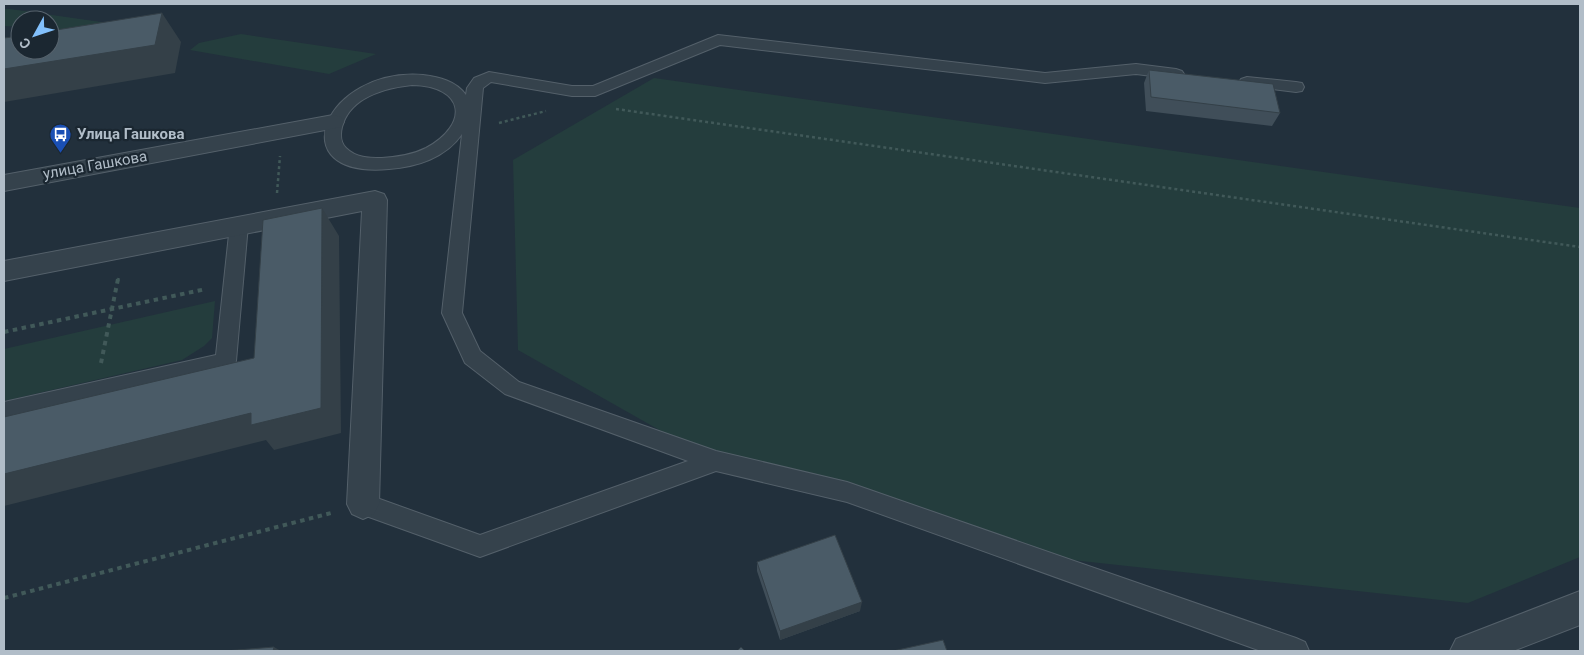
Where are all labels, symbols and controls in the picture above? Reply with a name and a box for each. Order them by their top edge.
north arrow [10,10,60,60]
text: С [16,35,34,52]
bus stop icon: Улица Гашкова [49,122,73,153]
place label: Улица Гашкова [77,125,184,143]
street label: улица Гашкова [42,147,148,183]

